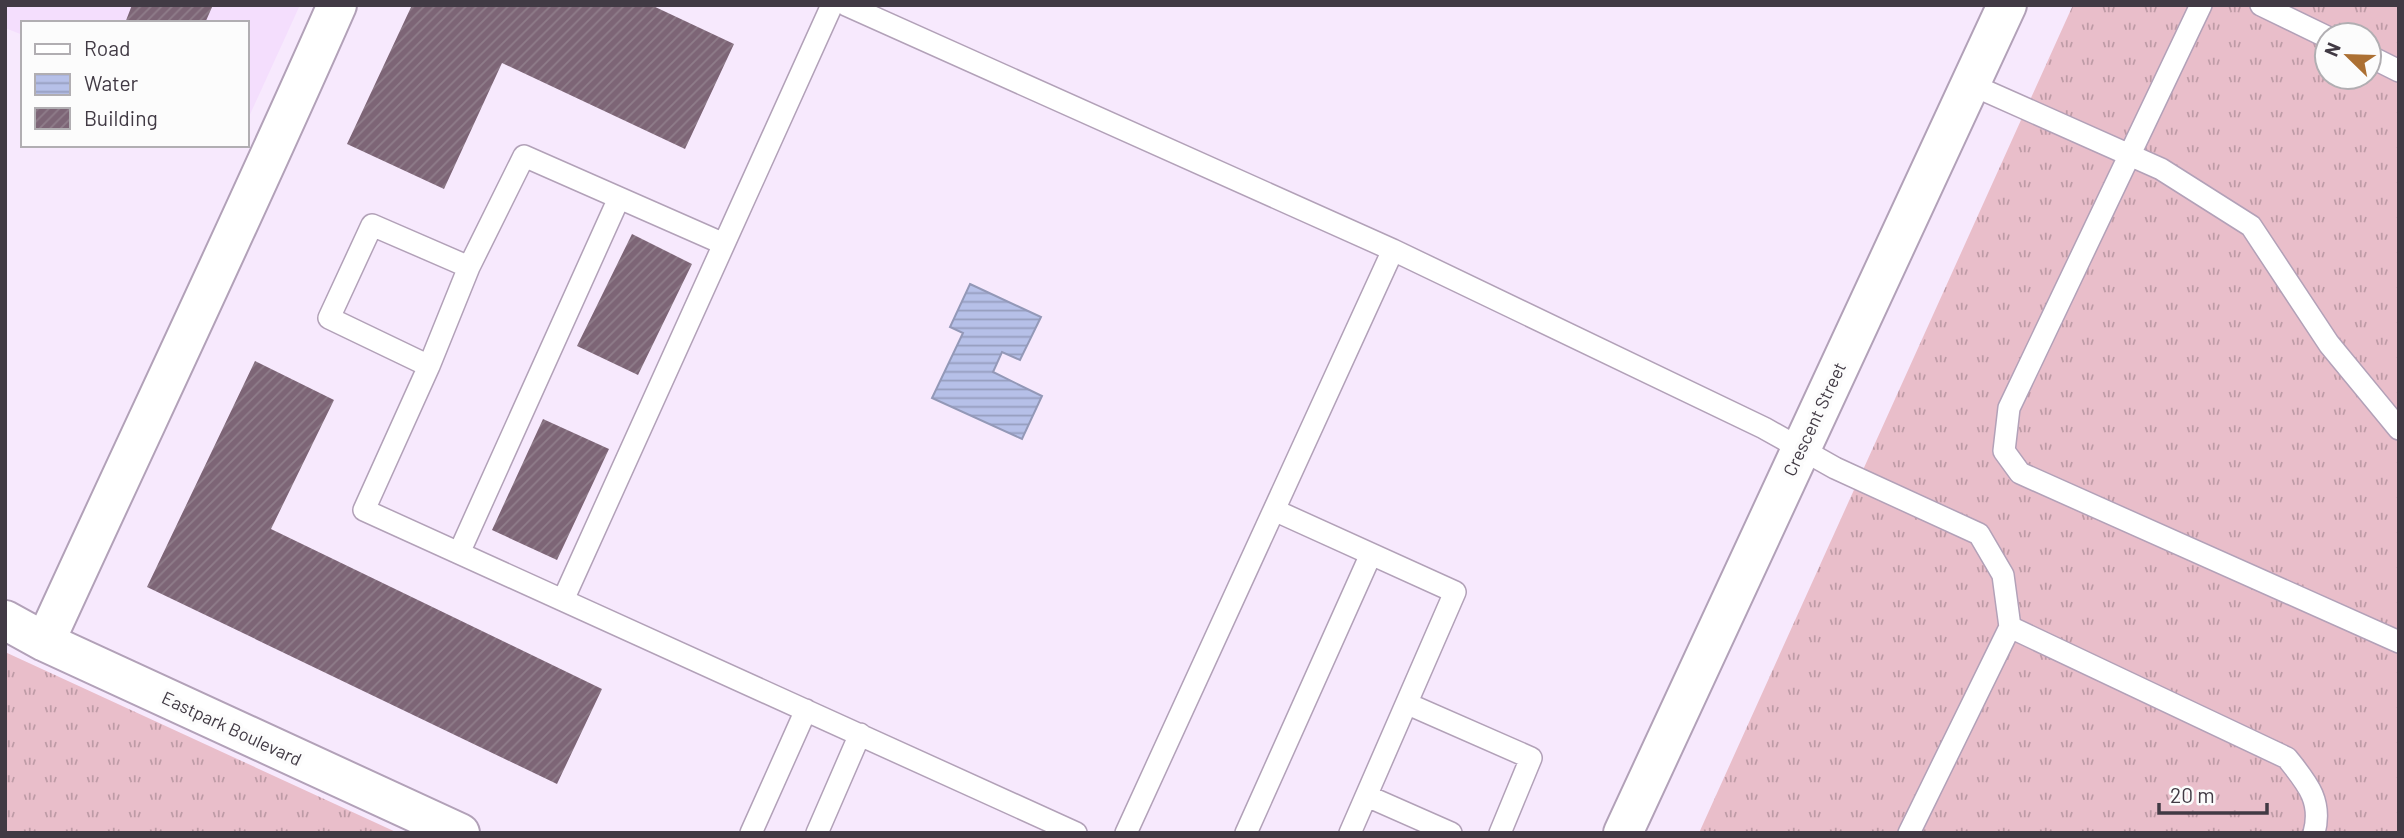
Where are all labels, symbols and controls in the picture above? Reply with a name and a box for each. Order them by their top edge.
legend [21,21,248,147]
north arrow [2313,21,2383,91]
text: Road [84,35,130,60]
text: N [2319,39,2345,59]
text: Water [84,70,139,95]
text: Building [84,105,158,130]
street label: Crescent Street [1778,358,1850,480]
street label: Eastpark Boulevard [159,686,305,770]
scale bar [2159,772,2268,816]
text: 20 m [2170,782,2215,807]

